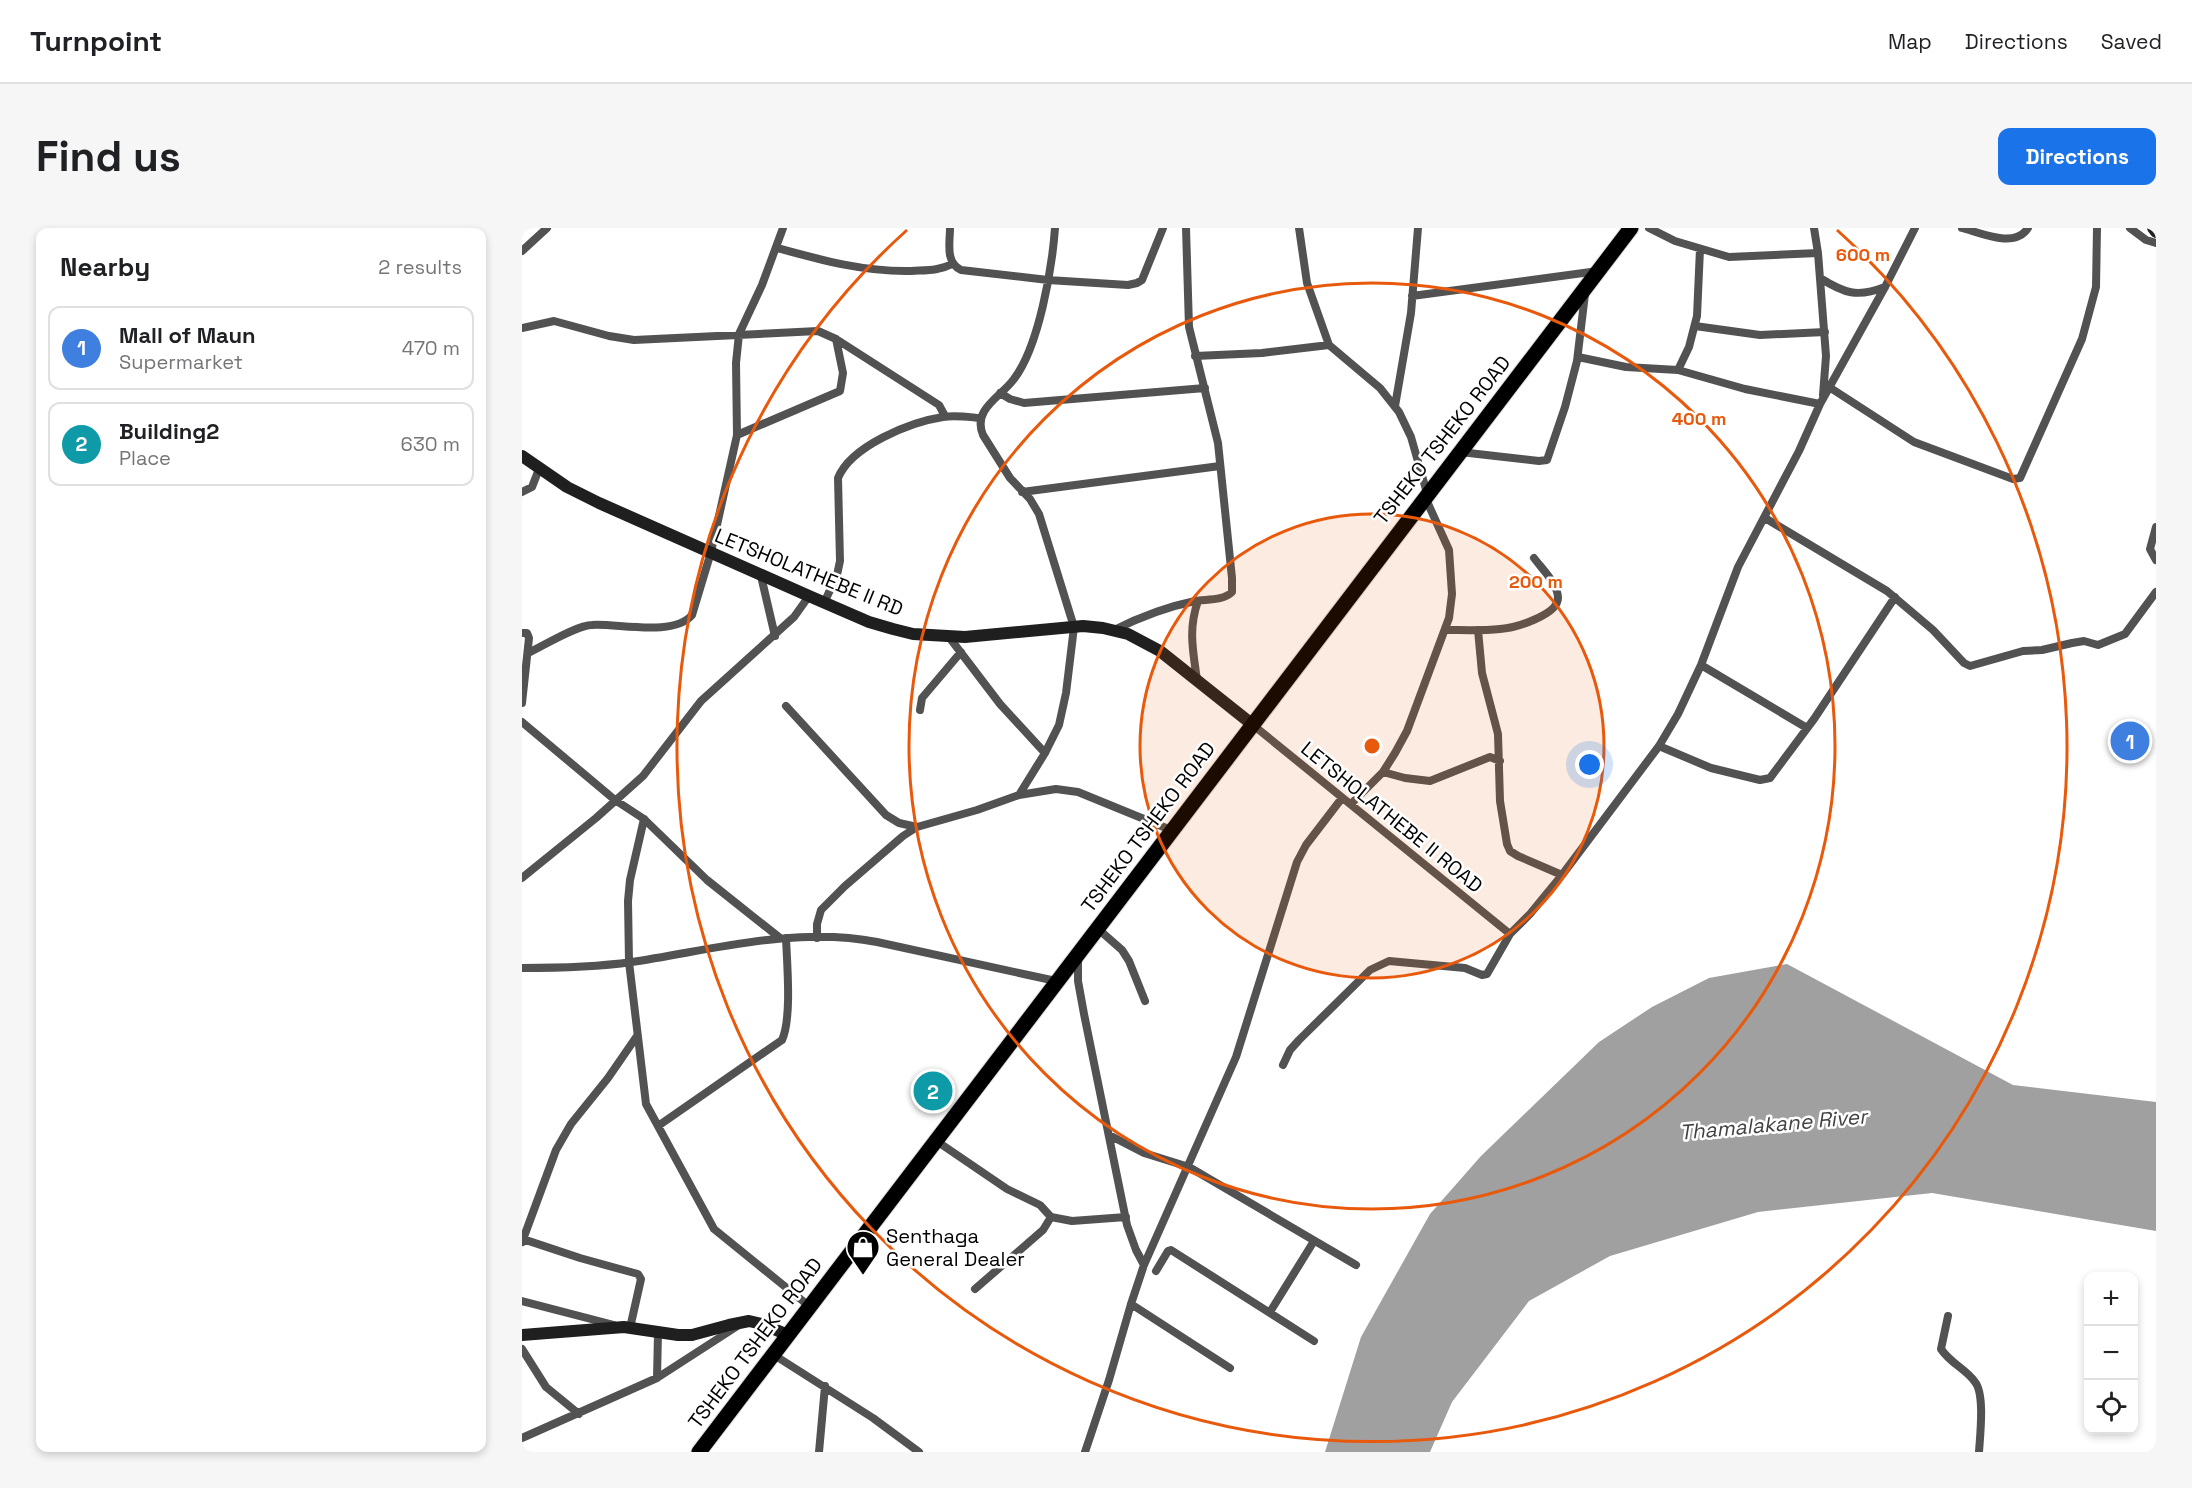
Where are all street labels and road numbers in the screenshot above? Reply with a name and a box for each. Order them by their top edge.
street label: TSHEKO TSHEKO ROAD [1368,350,1516,530]
street label: LETSHOLATHEBE II RD [711,522,907,622]
street label: TSHEKO TSHEKO ROAD [1075,736,1221,918]
street label: LETSHOLATHEBE II ROAD [1296,736,1488,898]
street label: TSHEKO TSHEKO ROAD [682,1252,828,1434]

